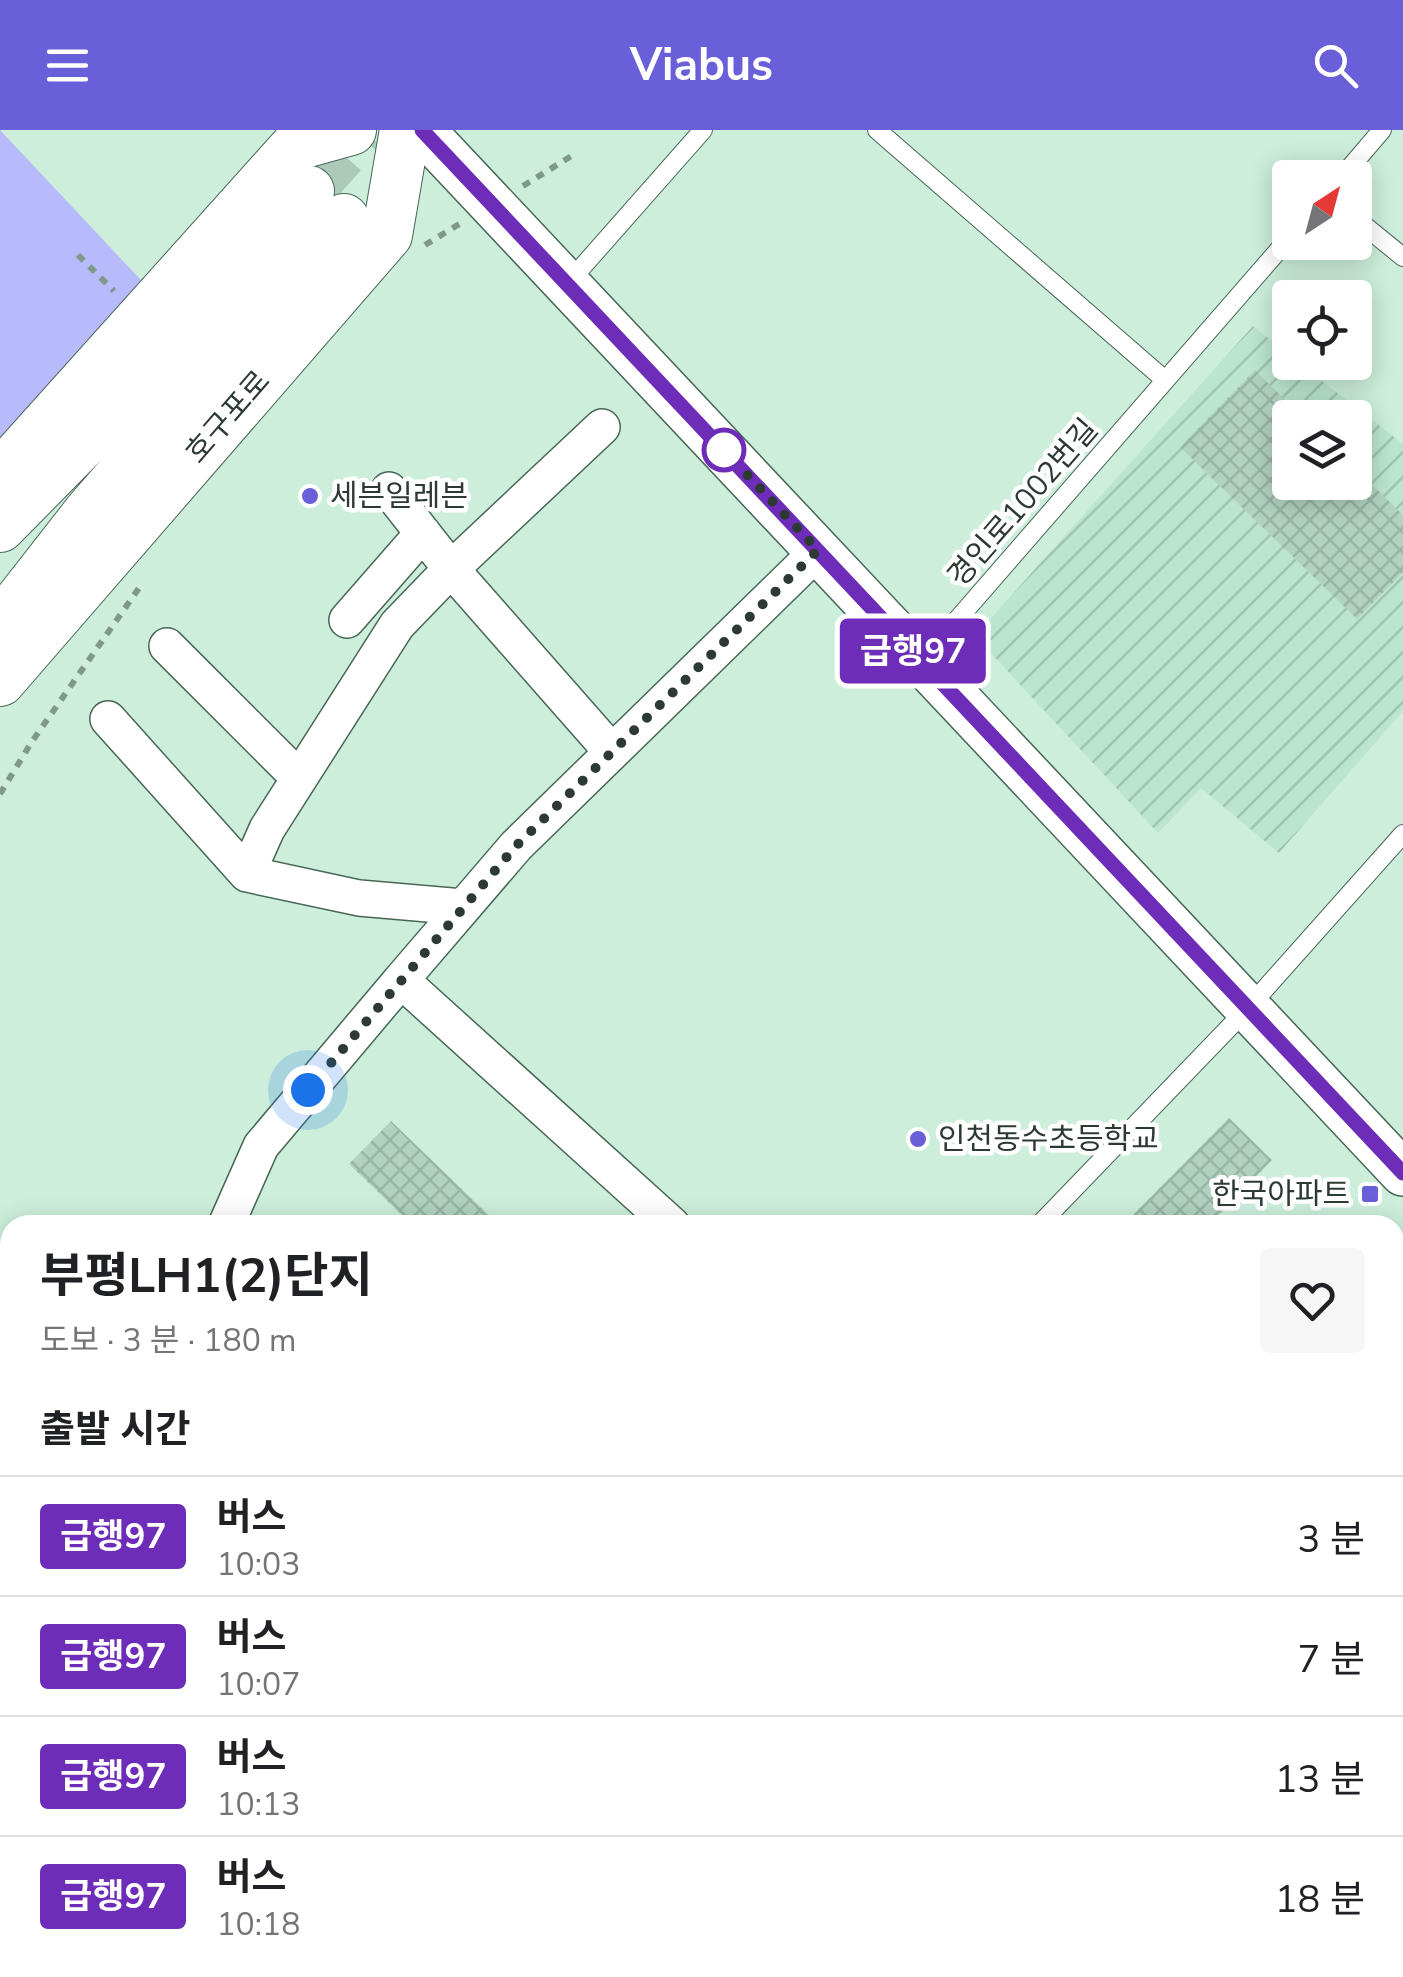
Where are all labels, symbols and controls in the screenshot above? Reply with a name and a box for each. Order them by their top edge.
text: Viabus [630,35,773,96]
icon: menu [40,38,95,93]
icon: search [1308,38,1363,93]
north arrow [1272,160,1372,260]
map controls [1272,160,1372,500]
button: locate [1272,280,1372,380]
street label: 호구포로 [176,362,280,472]
button: layers [1272,400,1372,500]
street label: 경인로1002번길 [939,410,1107,596]
unlabelled marker [703,429,745,471]
place label: 세븐일레븐 [330,476,468,517]
marker: 세븐일레븐 [299,485,321,507]
line badge: 급행97 [843,618,983,684]
text: 급행97 [860,628,966,675]
your location [283,1065,333,1115]
place label: 인천동수초등학교 [938,1119,1159,1160]
marker: 인천동수초등학교 [907,1128,929,1150]
place label: 한국아파트 [1212,1174,1350,1215]
marker: 한국아파트 [1359,1183,1381,1205]
text: 부평LH1(2)단지 [40,1243,373,1309]
button: heart [1260,1248,1365,1353]
text: 도보 · 3 분 · 180 m [40,1319,296,1362]
text: 출발 시간 [40,1404,190,1455]
text: 버스 [216,1492,286,1543]
text: 급행97 [60,1513,166,1560]
text: 3 분 [1297,1514,1365,1565]
text: 10:03 [216,1543,301,1586]
text: 버스 [216,1612,286,1663]
text: 급행97 [60,1633,166,1680]
text: 7 분 [1297,1634,1365,1685]
text: 10:07 [216,1663,301,1706]
text: 버스 [216,1732,286,1783]
text: 급행97 [60,1753,166,1800]
text: 13 분 [1275,1754,1365,1805]
text: 10:13 [216,1783,301,1826]
text: 버스 [216,1852,286,1903]
text: 급행97 [60,1873,166,1920]
text: 18 분 [1275,1874,1365,1925]
text: 10:18 [216,1903,301,1946]

